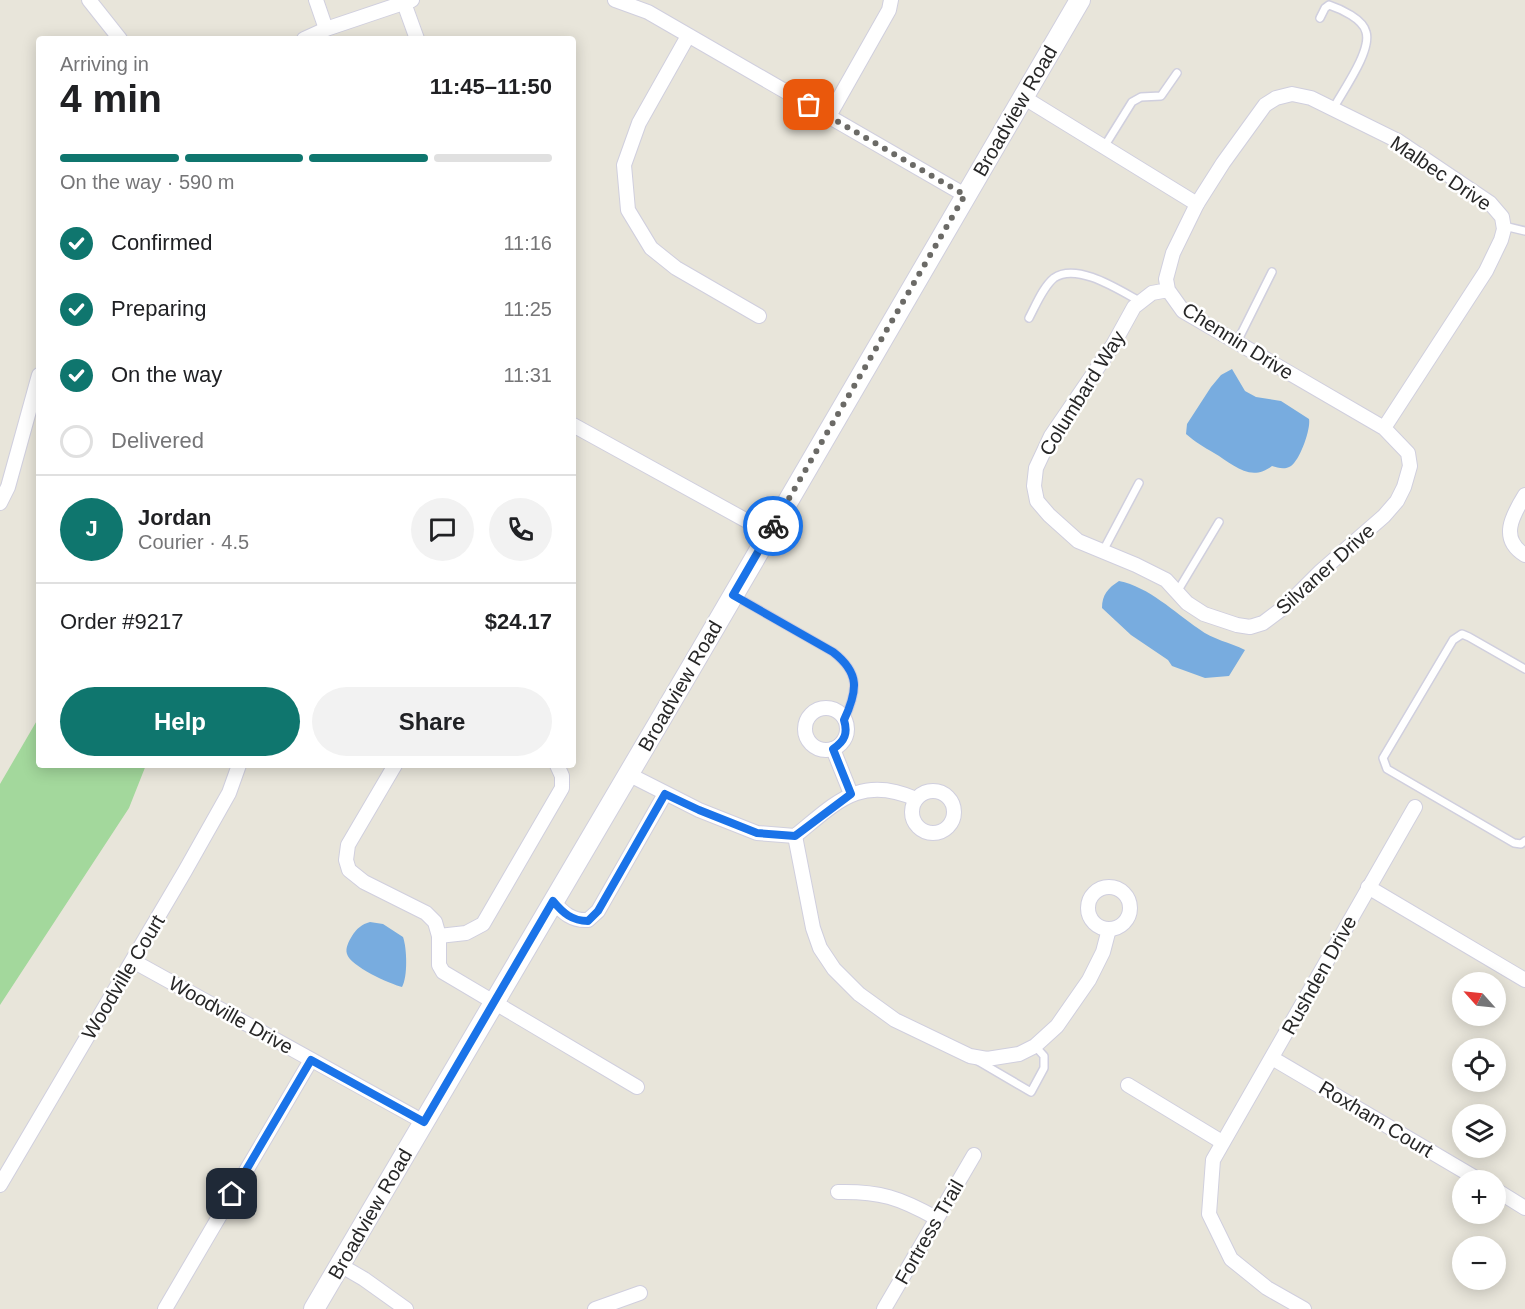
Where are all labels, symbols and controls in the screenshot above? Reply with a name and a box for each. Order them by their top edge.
street label: Broadview Road [969,42,1061,180]
text: Arriving in [60,53,149,75]
text: 11:45–11:50 [430,74,552,99]
text: 4 min [60,77,162,120]
pin [783,79,834,130]
icon: bag [792,88,825,121]
street label: Malbec Drive [1386,131,1496,215]
text: On the way · 590 m [60,171,235,193]
icon: check [60,227,93,260]
text: Confirmed [111,230,212,255]
text: 11:16 [503,232,552,254]
icon: check [60,293,93,326]
text: Preparing [111,296,206,321]
text: 11:25 [503,298,552,320]
street label: Chennin Drive [1178,298,1298,384]
street label: Columbard Way [1035,327,1129,459]
icon: check [60,359,93,392]
text: On the way [111,362,222,387]
text: 11:31 [503,364,552,386]
text: Delivered [111,428,204,453]
courier [743,496,803,556]
button: chat [411,498,474,561]
button: phone [489,498,552,561]
text: Jordan [138,505,211,530]
icon: bike [757,510,790,543]
text: J [85,516,98,541]
street label: Silvaner Drive [1271,519,1379,619]
text: Courier · 4.5 [138,531,249,553]
text: Order #9217 [60,609,184,634]
text: $24.17 [485,609,552,634]
street label: Broadview Road [634,617,726,755]
button: Help [60,687,300,756]
button: Share [312,687,552,756]
street label: Woodville Court [77,911,169,1043]
street label: Rushden Drive [1277,912,1361,1038]
street label: Woodville Drive [165,972,297,1058]
north arrow [1452,972,1506,1026]
map controls [1452,972,1506,1290]
button: locate [1452,1038,1506,1092]
street label: Roxham Court [1315,1076,1437,1162]
button: layers [1452,1104,1506,1158]
street label: Broadview Road [324,1145,416,1283]
pin [206,1168,257,1219]
button: + [1452,1170,1506,1224]
street label: Fortress Trail [890,1176,968,1288]
icon: home [215,1177,248,1210]
button: − [1452,1236,1506,1290]

